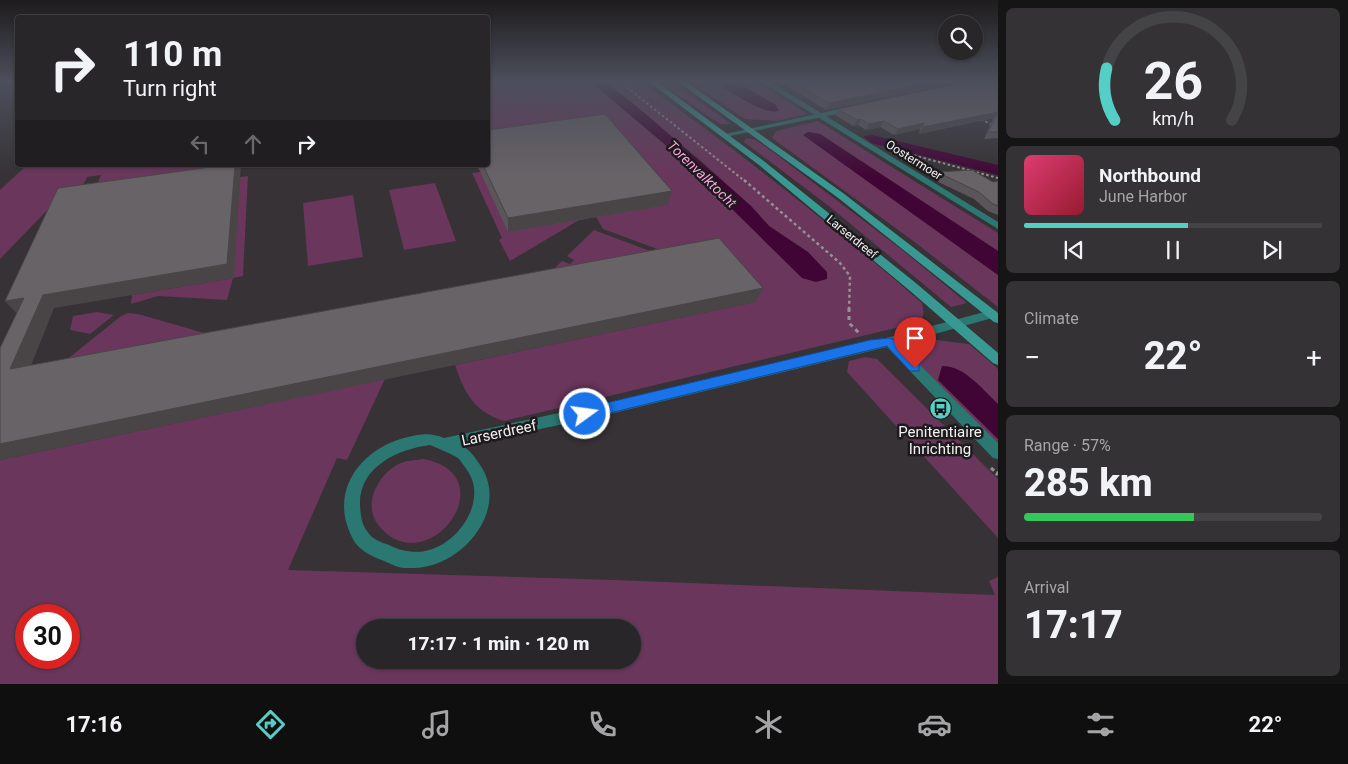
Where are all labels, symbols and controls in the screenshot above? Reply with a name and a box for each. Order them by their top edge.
map controls [938,15,983,60]
button: search [938,15,983,60]
text: 110 m [123,34,222,75]
icon: right [40,35,105,100]
text: 26 [1143,51,1203,112]
text: Turn right [123,76,217,101]
text: km/h [1152,108,1194,129]
icon: left [186,130,214,158]
icon: ahead [239,130,267,158]
icon: right [292,130,320,158]
water label: Torenvalktocht [664,137,740,211]
street label: Oostermoer [883,137,945,183]
text: Northbound [1099,164,1201,187]
text: June Harbor [1099,187,1187,206]
street label: Larserdreef [824,212,881,262]
icon: previous [1060,236,1088,264]
icon: pause [1159,236,1187,264]
icon: next [1258,236,1286,264]
text: Climate [1024,309,1079,328]
pin [894,317,936,368]
icon: arrive [901,324,929,352]
text: 22° [1144,334,1202,378]
text: − [1024,341,1040,374]
text: + [1306,341,1322,374]
position arrow [558,387,610,439]
bus stop icon: Penitentiaire Inrichting [928,397,952,421]
street label: Larserdreef [460,416,539,450]
place label: Penitentiaire Inrichting [898,423,982,458]
text: Range · 57% [1024,436,1111,455]
text: 285 km [1024,461,1153,505]
text: Arrival [1024,578,1069,597]
text: 17:17 [1024,603,1123,647]
speed limit sign: 30 [15,604,80,669]
text: 17:17 · 1 min · 120 m [407,632,590,655]
icon: directions [253,707,288,742]
icon: music [419,707,454,742]
icon: phone [585,707,620,742]
icon: climate [751,707,786,742]
icon: car [917,707,952,742]
icon: filters [1083,707,1118,742]
text: 17:16 [65,712,122,737]
text: 22° [1249,712,1282,737]

